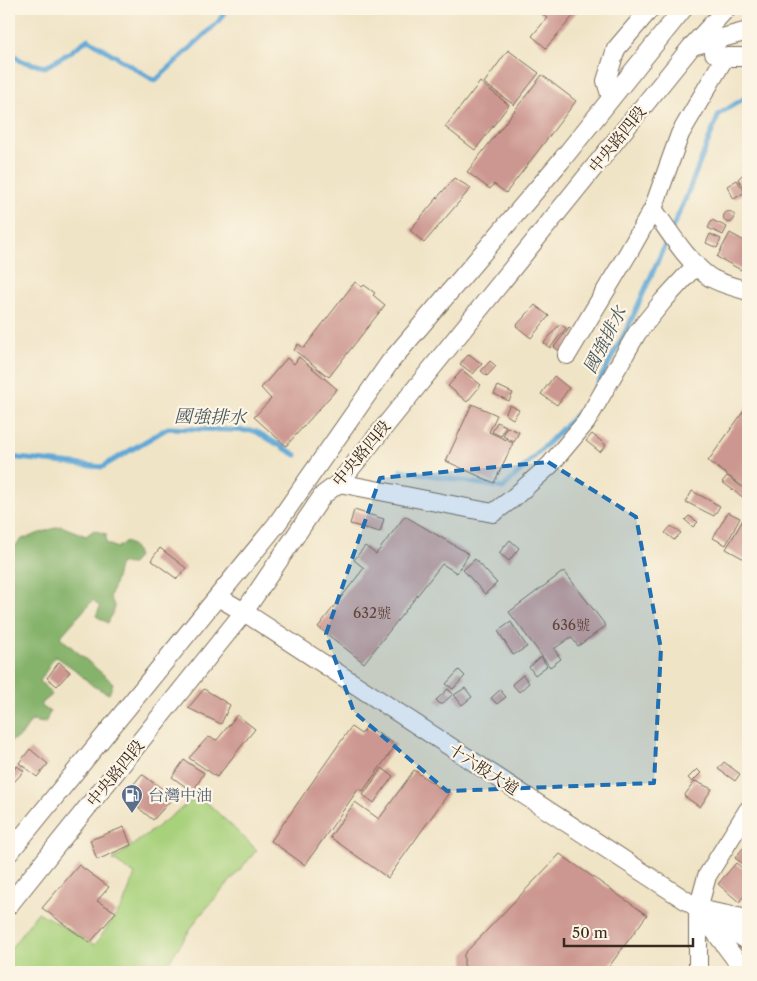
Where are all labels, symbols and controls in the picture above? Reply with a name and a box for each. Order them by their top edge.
street label: 中央路四段 [584,102,650,176]
water label: 國強排水 [579,301,632,377]
water label: 國強排水 [174,405,248,429]
street label: 中央路四段 [328,416,394,490]
house number: 632號 [353,604,391,622]
house number: 636號 [552,616,590,634]
street label: 中央路四段 [82,736,148,810]
street label: 十六股大道 [445,739,523,799]
fuel station icon: 台灣中油 [120,783,144,814]
place label: 台灣中油 [148,785,212,805]
scale bar [564,916,693,948]
text: 50 m [572,923,608,942]

